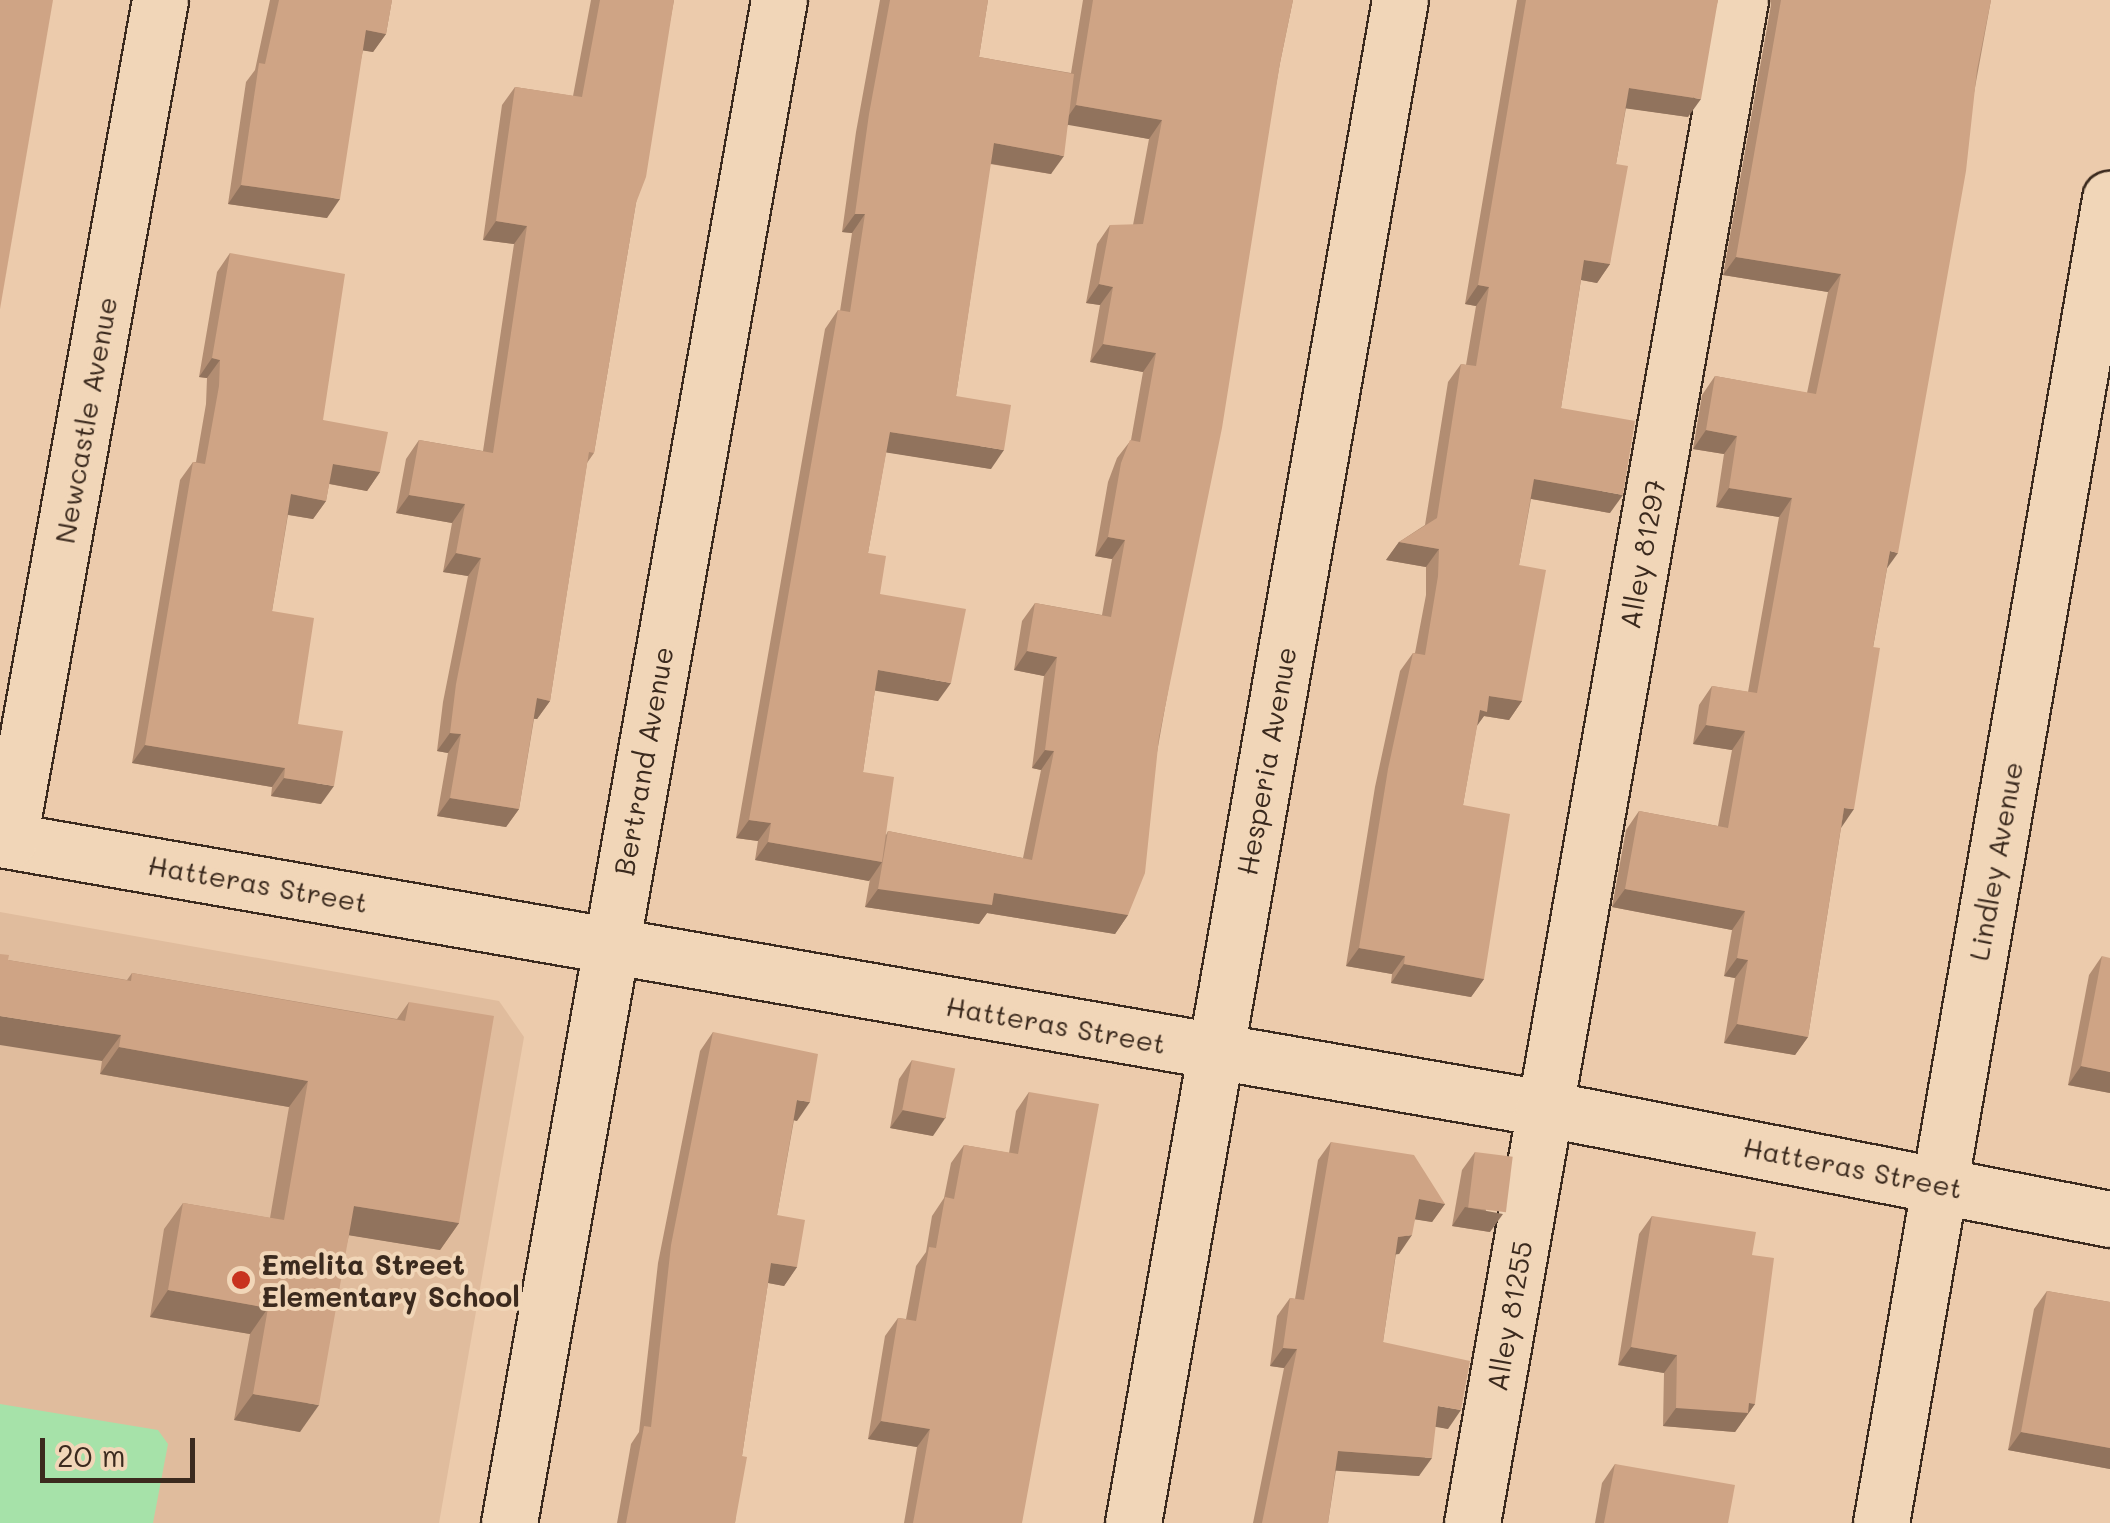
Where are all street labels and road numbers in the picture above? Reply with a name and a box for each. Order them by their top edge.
street label: Newcastle Avenue [47,294,123,546]
street label: Alley 81297 [1612,476,1672,632]
street label: Bertrand Avenue [606,644,680,878]
street label: Hesperia Avenue [1229,644,1303,878]
street label: Lindley Avenue [1961,759,2029,963]
street label: Hatteras Street [145,847,371,919]
street label: Hatteras Street [943,988,1169,1060]
street label: Hatteras Street [1741,1129,1965,1205]
street label: Alley 81255 [1479,1238,1539,1394]

